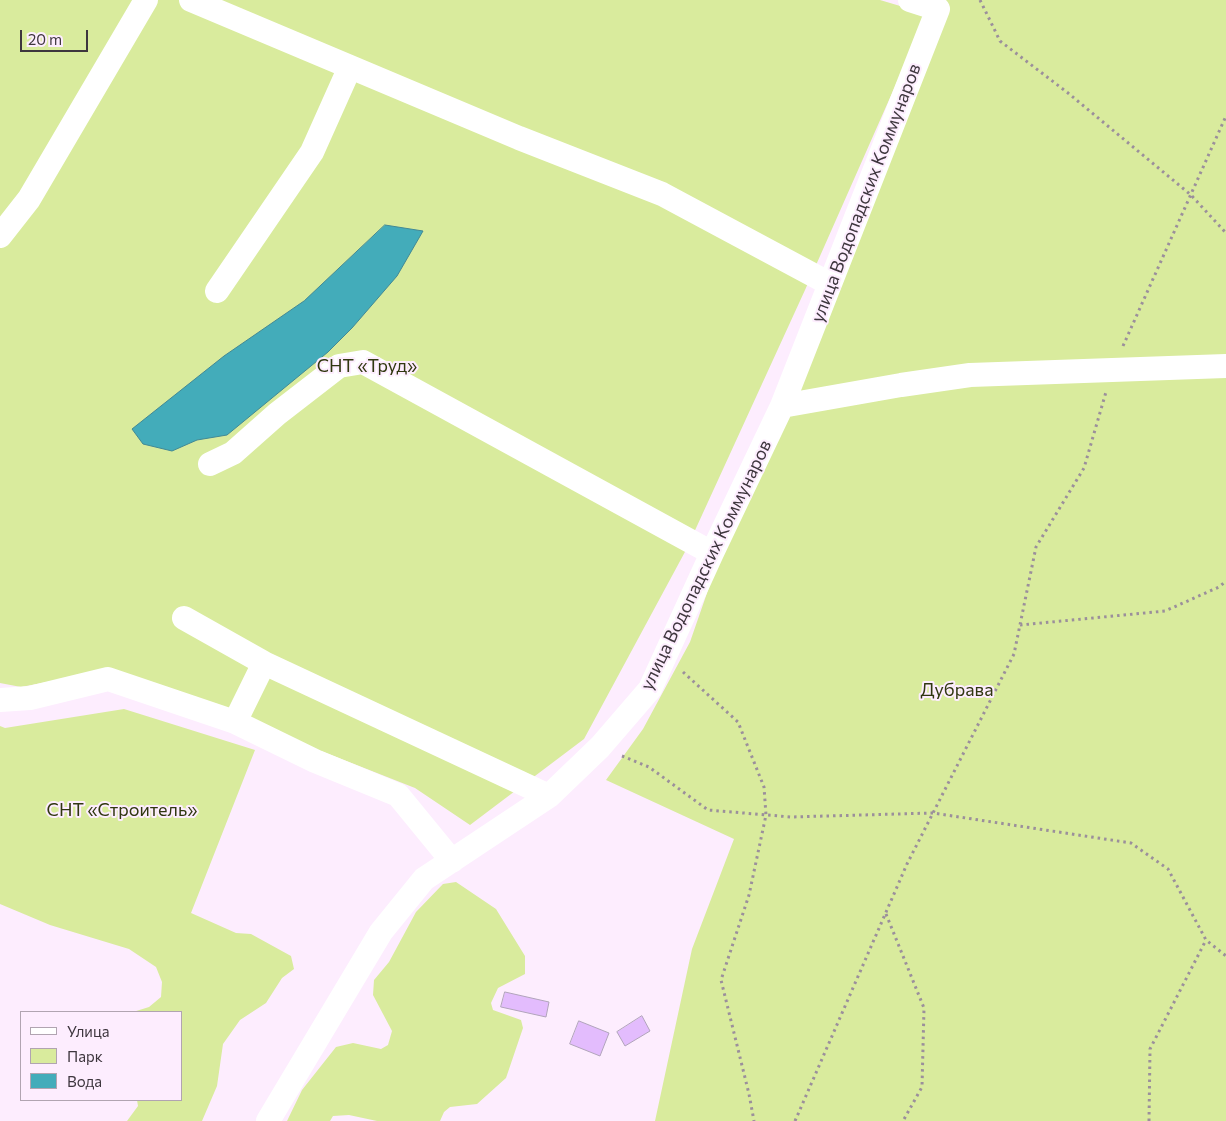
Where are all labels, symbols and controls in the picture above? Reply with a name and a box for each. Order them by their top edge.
scale bar [22,20,90,52]
text: 20 m [28,30,62,48]
street label: улица Водопадских Коммунаров [807,60,925,326]
park label: СНТ «Труд» [317,355,417,377]
street label: улица Водопадских Коммунаров [636,436,776,694]
park label: Дубрава [921,679,993,701]
park label: СНТ «Строитель» [47,799,197,821]
legend [20,1011,182,1101]
text: Улица [67,1022,109,1040]
text: Парк [67,1047,103,1065]
text: Вода [67,1072,102,1090]

